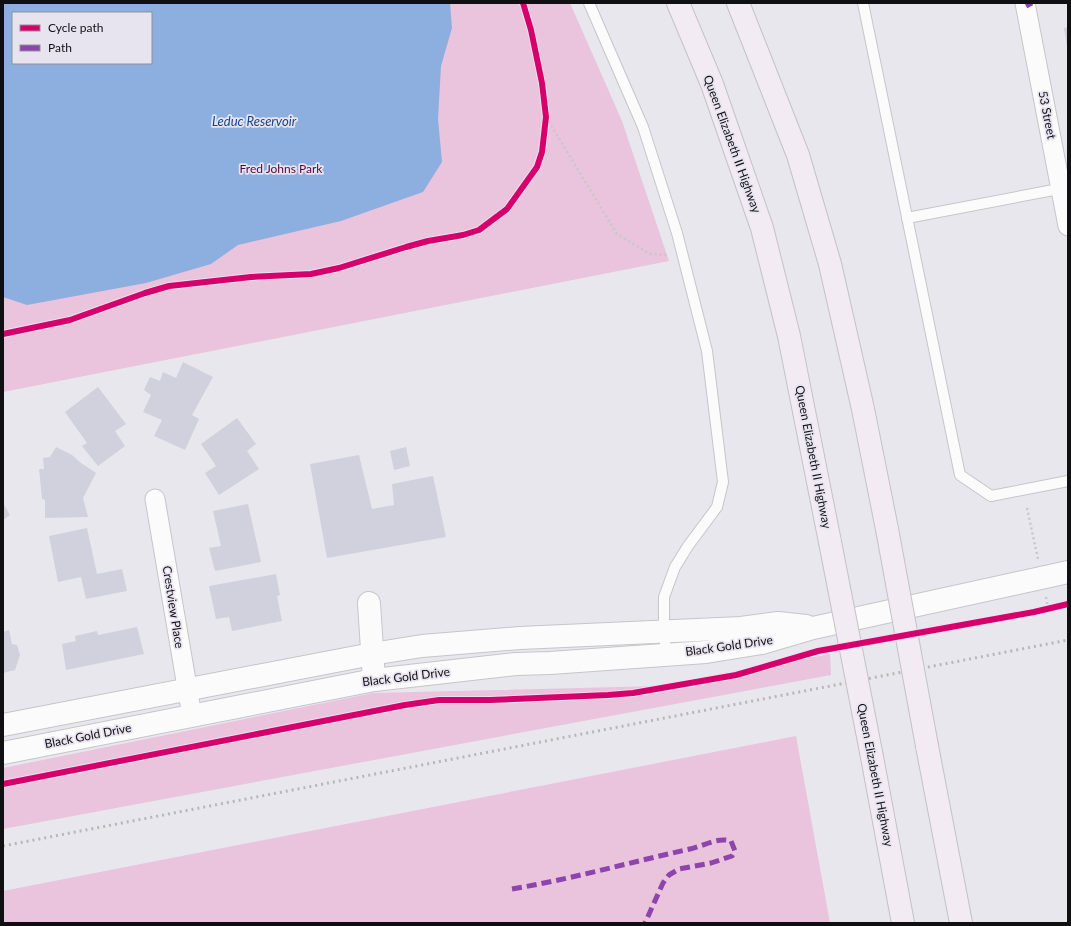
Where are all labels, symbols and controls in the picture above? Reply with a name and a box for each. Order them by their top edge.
legend [12,12,152,64]
text: Cycle path [48,20,103,35]
text: Path [48,40,72,55]
street label: Queen Elizabeth II Highway [701,73,765,216]
street label: 53 Street [1035,90,1060,141]
water label: Leduc Reservoir [212,113,297,129]
park label: Fred Johns Park [240,161,323,176]
street label: Queen Elizabeth II Highway [792,384,835,531]
street label: Crestview Place [160,565,187,649]
street label: Black Gold Drive [684,632,774,659]
street label: Black Gold Drive [361,664,451,689]
street label: Queen Elizabeth II Highway [854,702,897,849]
street label: Black Gold Drive [43,720,133,751]

